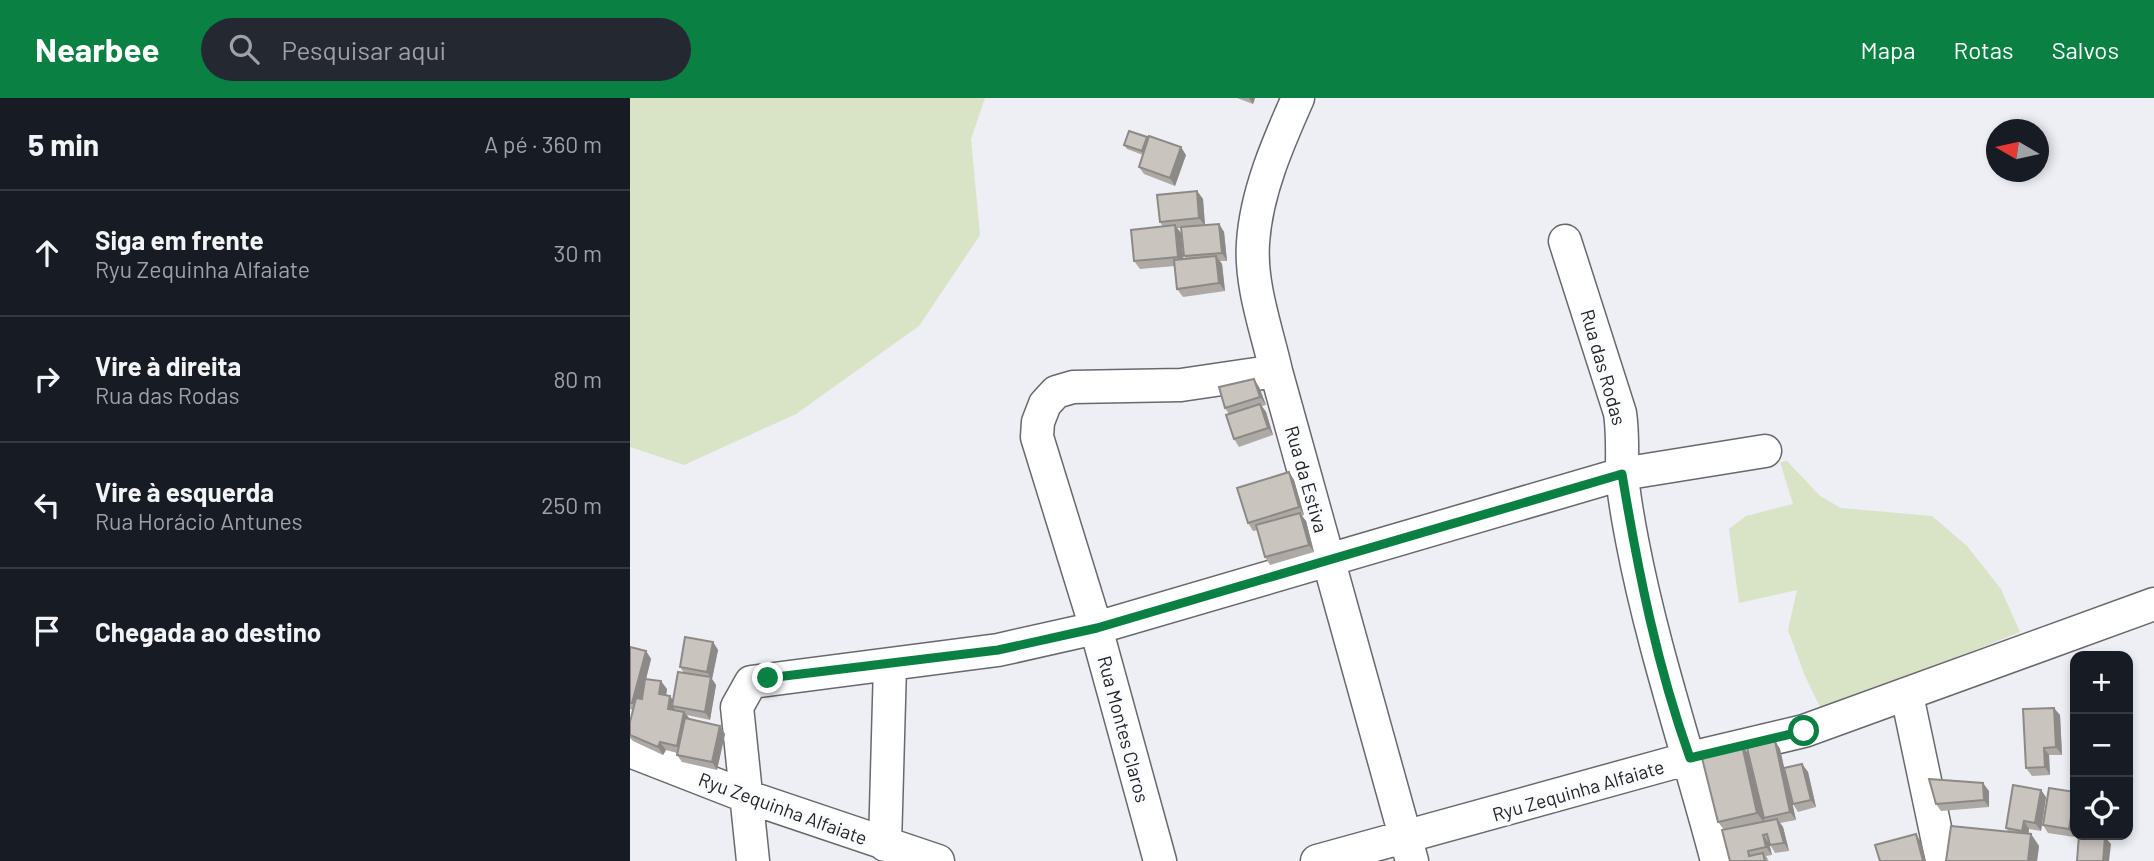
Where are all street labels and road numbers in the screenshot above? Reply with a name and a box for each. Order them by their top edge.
street label: Rua das Rodas [1576,306,1632,428]
street label: Rua da Estiva [1281,423,1333,535]
street label: Rua Montes Claros [1093,653,1155,805]
street label: Ryu Zequinha Alfaiate [1489,754,1667,826]
street label: Ryu Zequinha Alfaiate [696,767,870,849]

